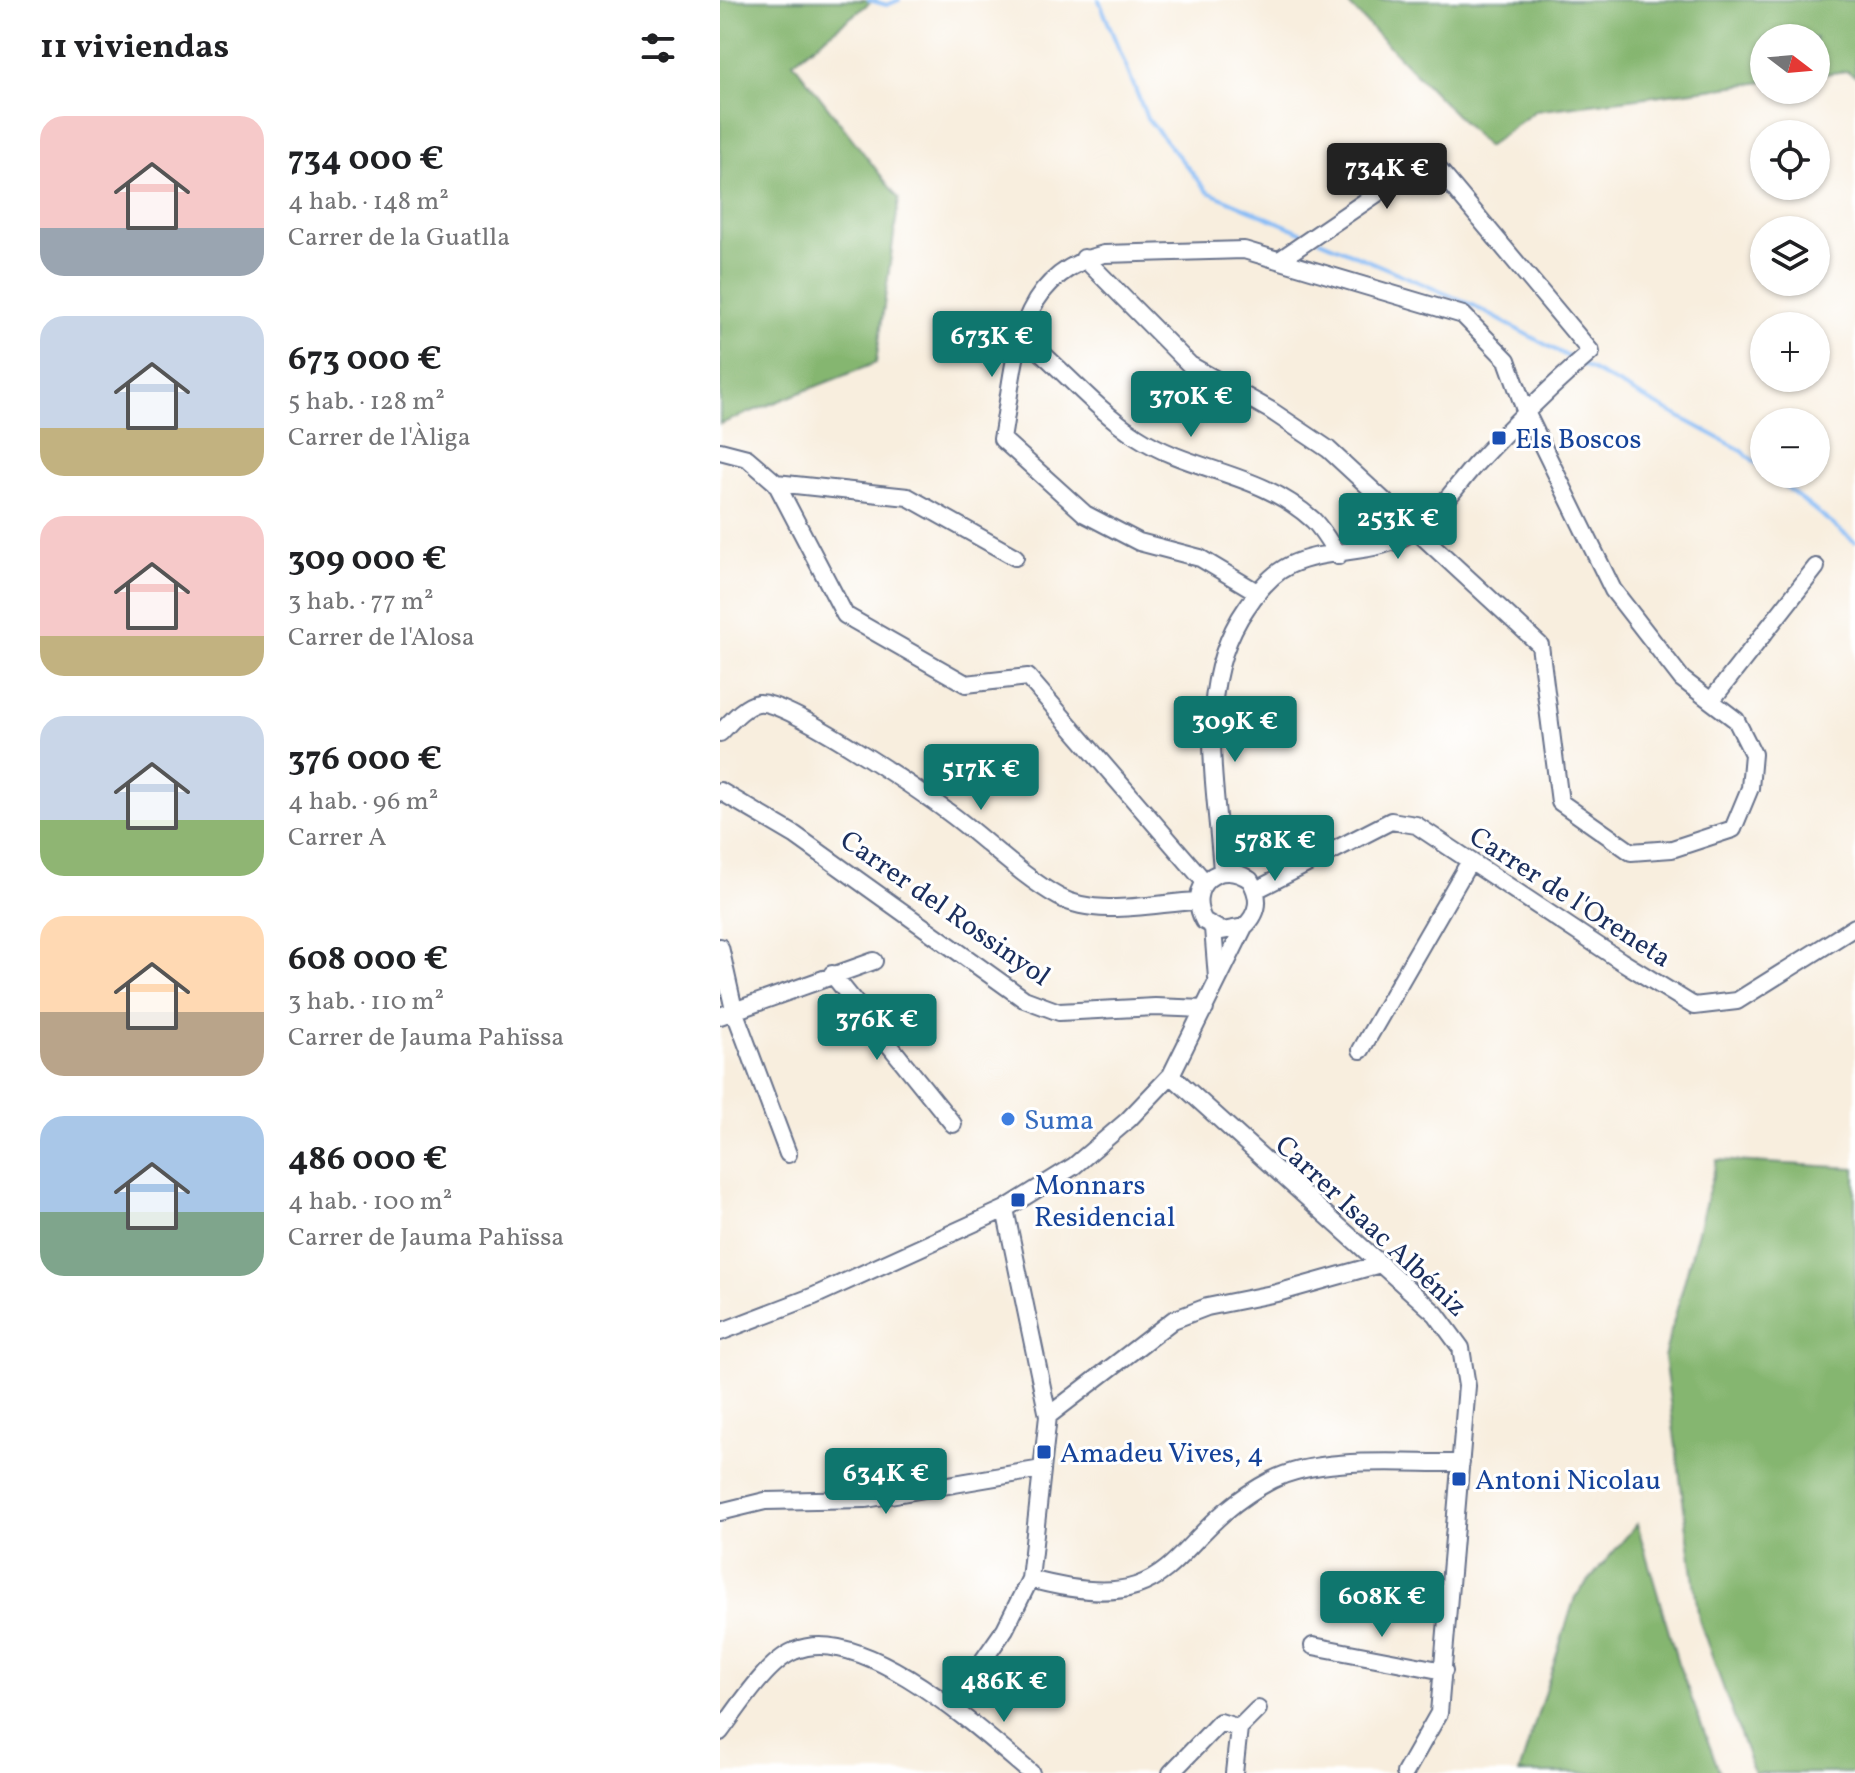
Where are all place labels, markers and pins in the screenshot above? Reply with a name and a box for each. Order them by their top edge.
pin: 734K € [1322,143,1452,211]
pin: 673K € [927,311,1057,379]
pin: 370K € [1126,371,1256,439]
place label: Els Boscos [1515,421,1642,460]
marker: Els Boscos [1490,429,1508,447]
pin: 253K € [1333,493,1463,561]
pin: 309K € [1170,696,1300,764]
pin: 517K € [916,744,1046,812]
pin: 578K € [1210,815,1340,883]
pin: 376K € [812,994,942,1062]
place label: Suma [1024,1102,1094,1141]
marker: Suma [999,1110,1017,1128]
place label: Monnars Residencial [1034,1167,1175,1238]
marker: Monnars Residencial [1009,1191,1027,1209]
place label: Amadeu Vives, 4 [1060,1435,1264,1474]
marker: Amadeu Vives, 4 [1035,1443,1053,1461]
pin: 634K € [821,1448,951,1516]
place label: Antoni Nicolau [1475,1462,1661,1501]
marker: Antoni Nicolau [1450,1470,1468,1488]
pin: 608K € [1317,1571,1447,1639]
pin: 486K € [939,1656,1069,1724]

